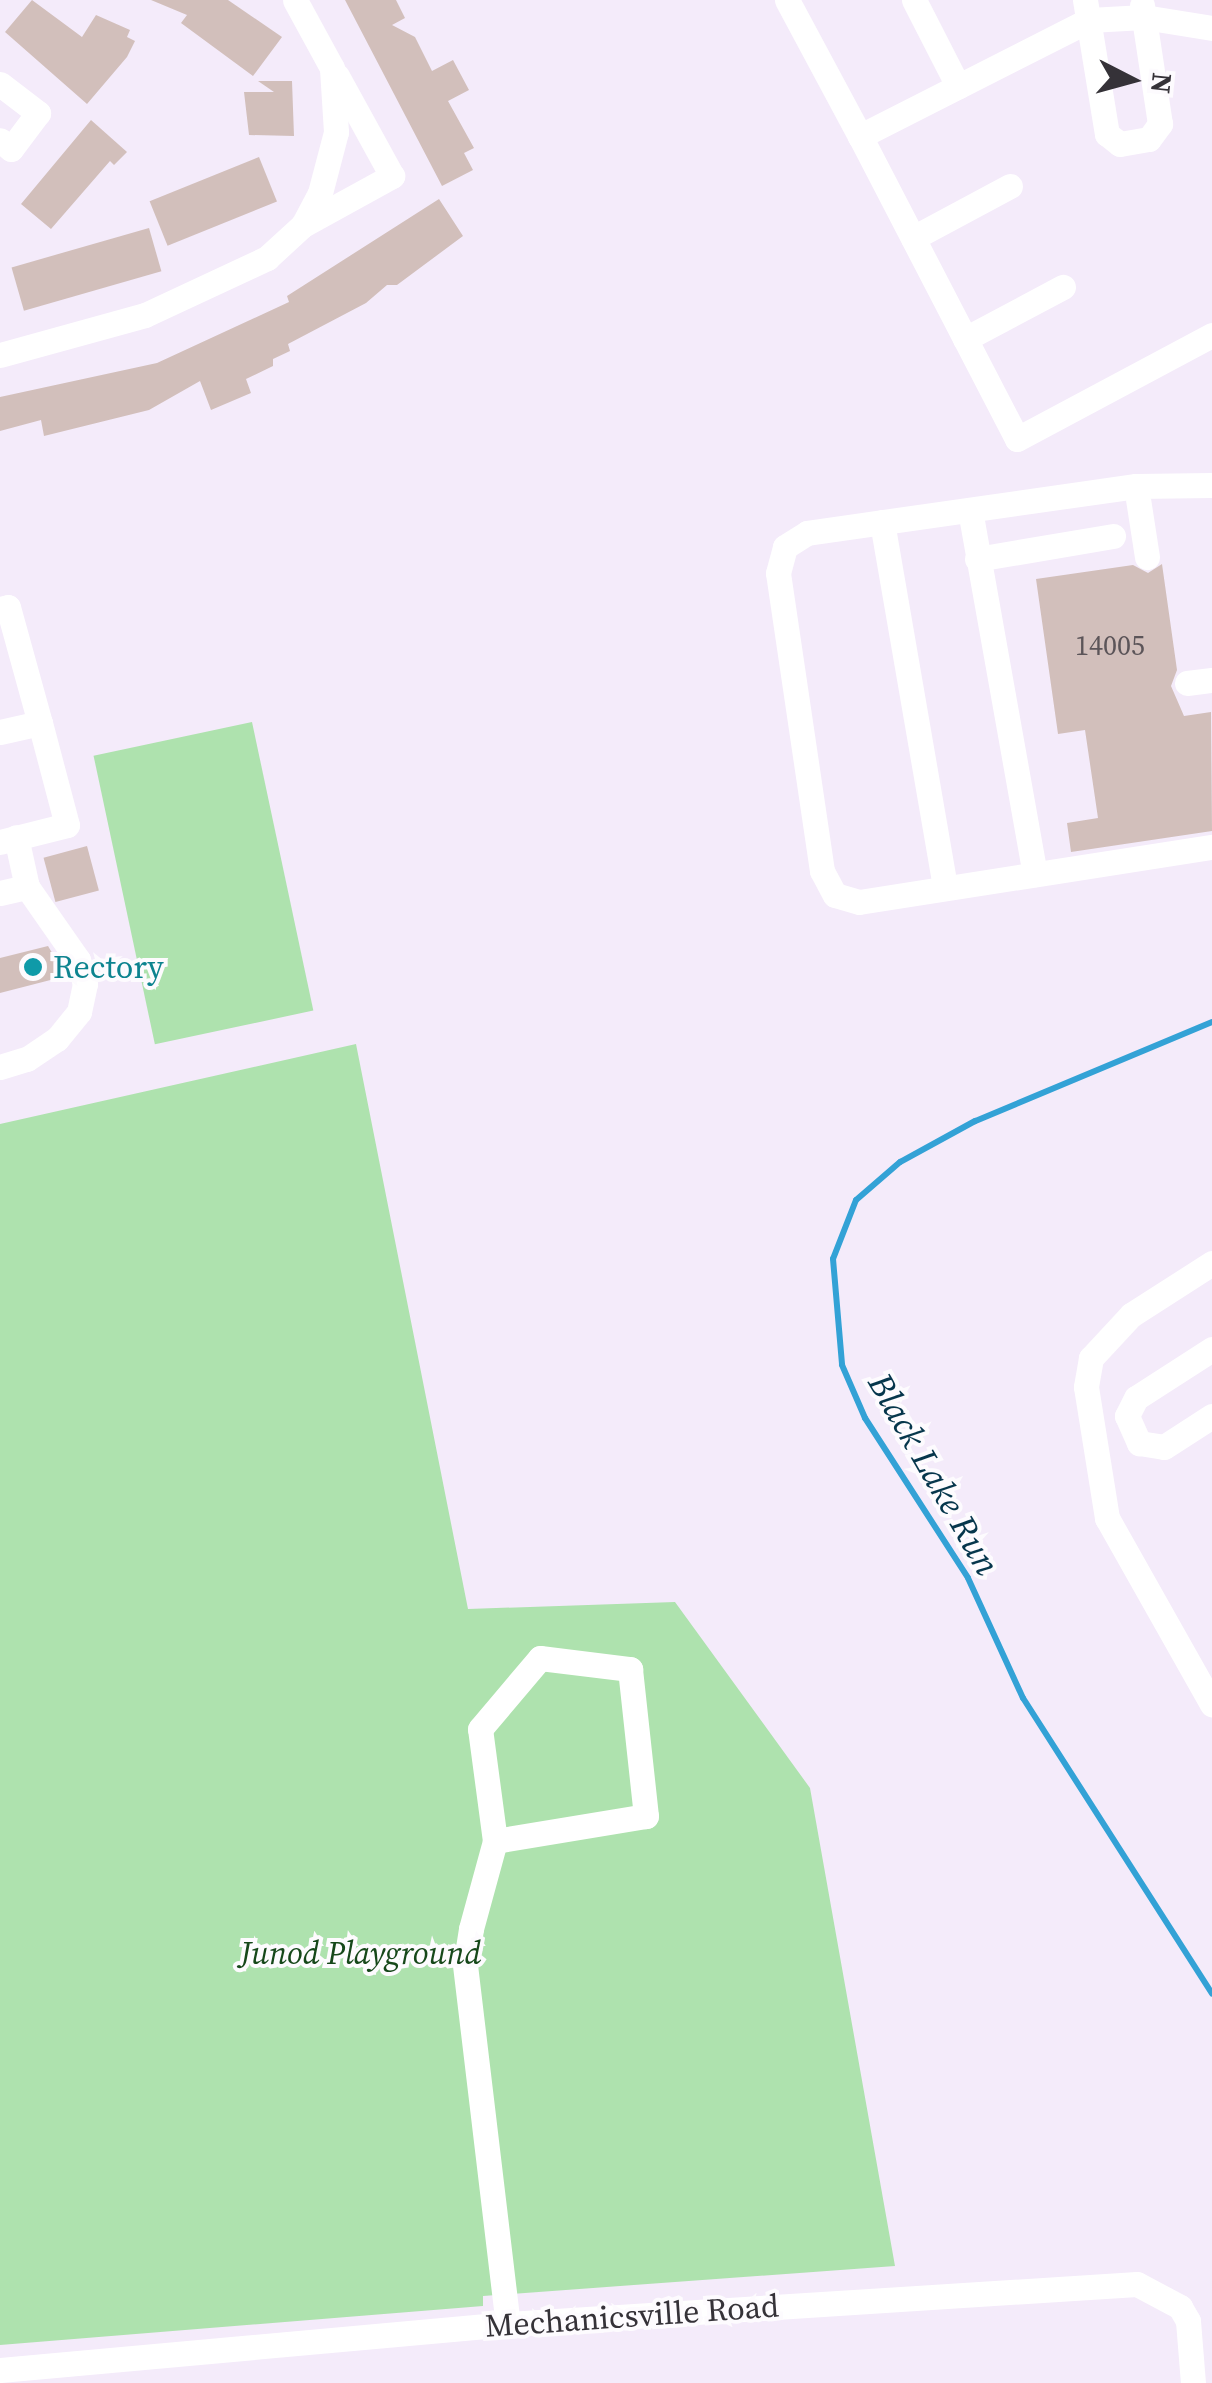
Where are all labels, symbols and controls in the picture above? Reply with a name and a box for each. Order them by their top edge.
north arrow [1082,30,1182,130]
text: N [1142,71,1182,95]
house number: 14005 [1075,628,1145,662]
place label: Rectory [53,948,164,986]
marker: Rectory [22,956,44,978]
water label: Black Lake Run [859,1366,1009,1582]
park label: Junod Playground [241,1934,481,1972]
street label: Mechanicsville Road [484,2287,780,2345]

